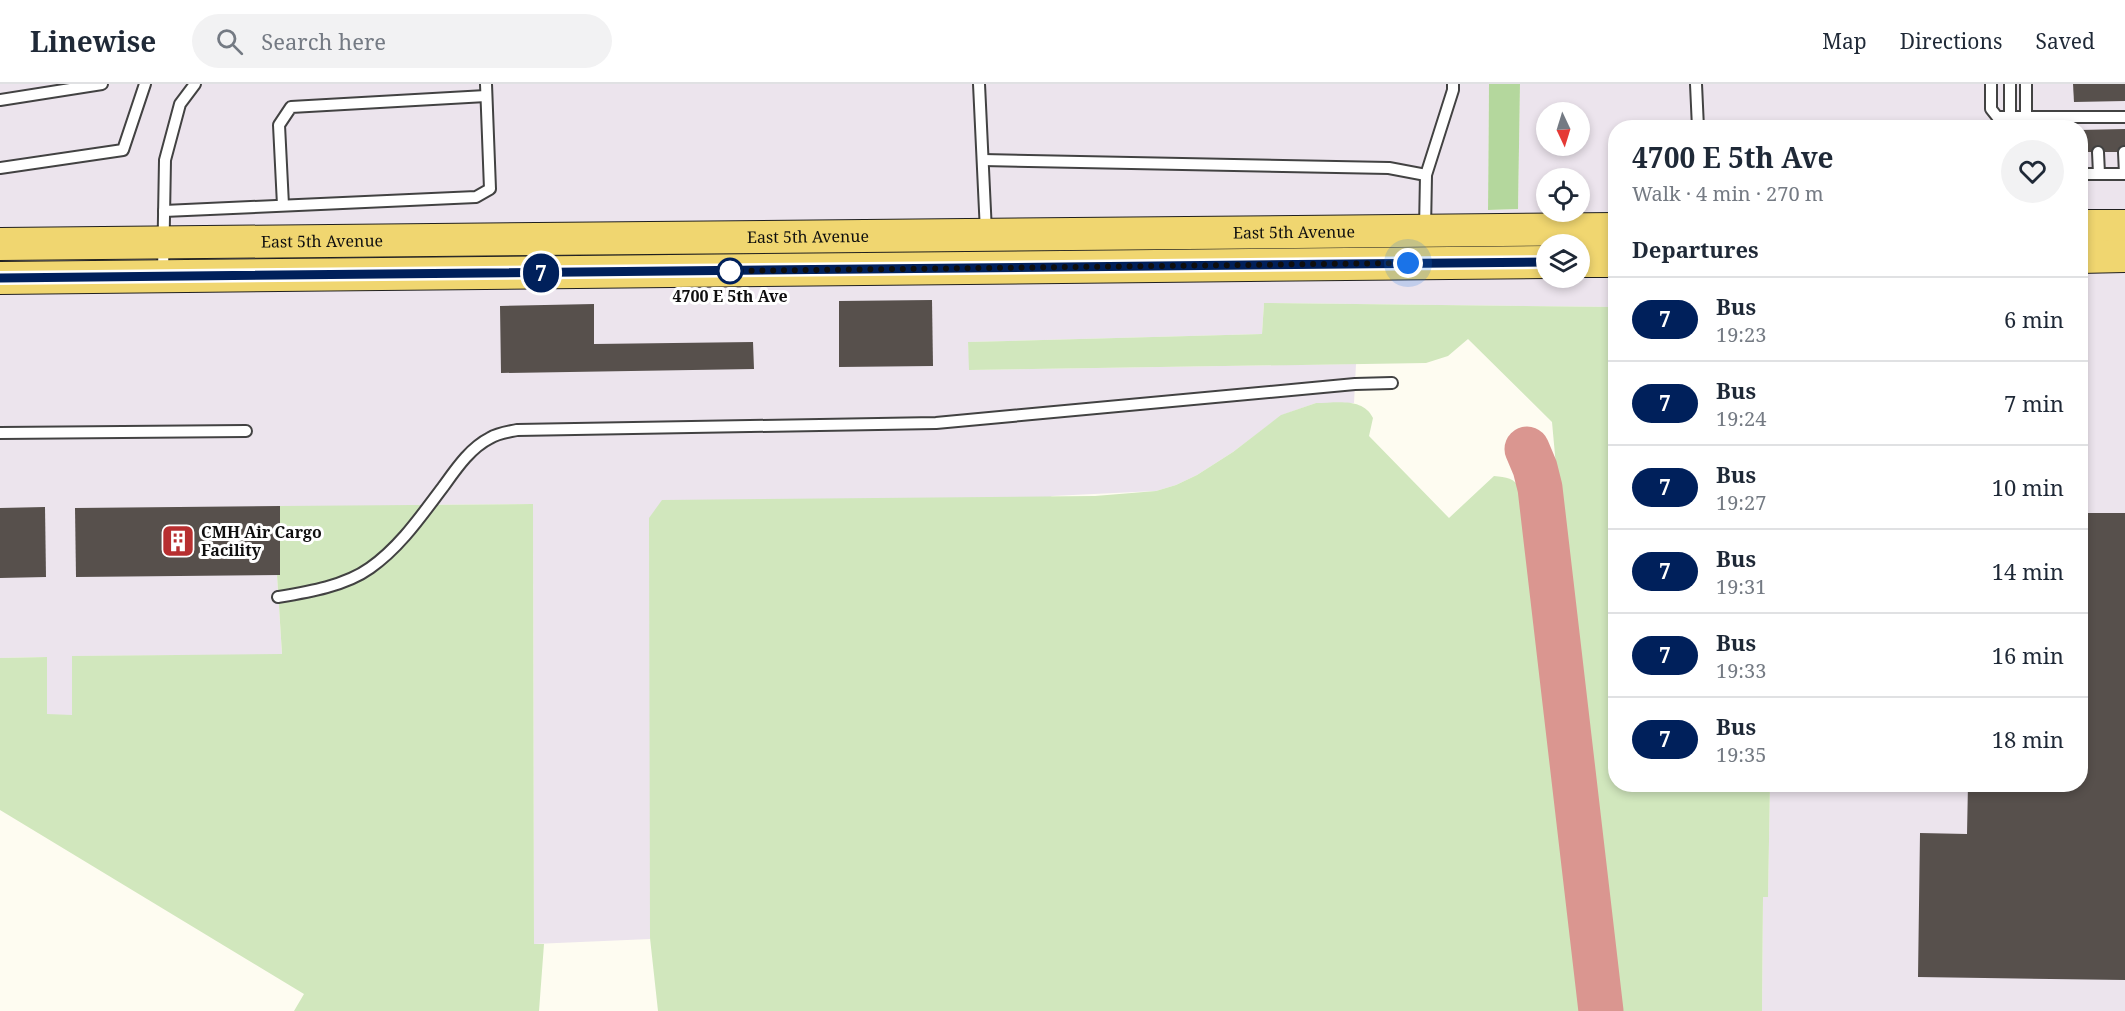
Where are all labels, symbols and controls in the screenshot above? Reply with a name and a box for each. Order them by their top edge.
search box [192,14,612,68]
text: Linewise [30,22,156,60]
icon: search [213,25,246,58]
text: Search here [261,26,386,56]
text: Map [1822,27,1867,55]
text: Directions [1900,27,2002,55]
text: Saved [2035,27,2095,55]
north arrow [1536,102,1590,156]
map controls [1536,102,1590,288]
text: 4700 E 5th Ave [1632,138,1834,176]
button: heart [2001,140,2064,203]
button: locate [1536,168,1590,222]
text: Walk · 4 min · 270 m [1632,180,1824,207]
street label: East 5th Avenue [1233,220,1355,244]
street label: East 5th Avenue [747,225,869,248]
street label: East 5th Avenue [261,229,383,253]
button: layers [1536,234,1590,288]
text: Departures [1632,234,1759,264]
your location [1393,248,1423,278]
line badge: 7 [522,254,560,292]
marker: 4700 E 5th Ave [717,258,743,284]
text: 7 [535,259,547,287]
place label: 4700 E 5th Ave [672,285,788,307]
text: Bus [1716,291,1756,321]
text: 6 min [2004,304,2064,334]
text: 7 [1659,305,1671,333]
text: 19:23 [1716,321,1766,348]
text: Bus [1716,375,1756,405]
text: 7 min [2004,388,2064,418]
text: 7 [1659,389,1671,417]
text: 19:24 [1716,405,1766,432]
text: Bus [1716,459,1756,489]
text: 10 min [1992,472,2064,502]
text: 7 [1659,473,1671,501]
text: 19:27 [1716,489,1766,516]
place label: CMH Air Cargo Facility [201,521,322,561]
building icon: CMH Air Cargo Facility [160,523,196,559]
text: Bus [1716,543,1756,573]
text: 14 min [1992,556,2064,586]
text: 7 [1659,557,1671,585]
text: 19:31 [1716,573,1766,600]
text: Bus [1716,627,1756,657]
text: 16 min [1992,640,2064,670]
text: 7 [1659,641,1671,669]
text: 19:33 [1716,657,1766,684]
text: Bus [1716,711,1756,741]
text: 18 min [1992,724,2064,754]
text: 7 [1659,725,1671,753]
text: 19:35 [1716,741,1766,768]

